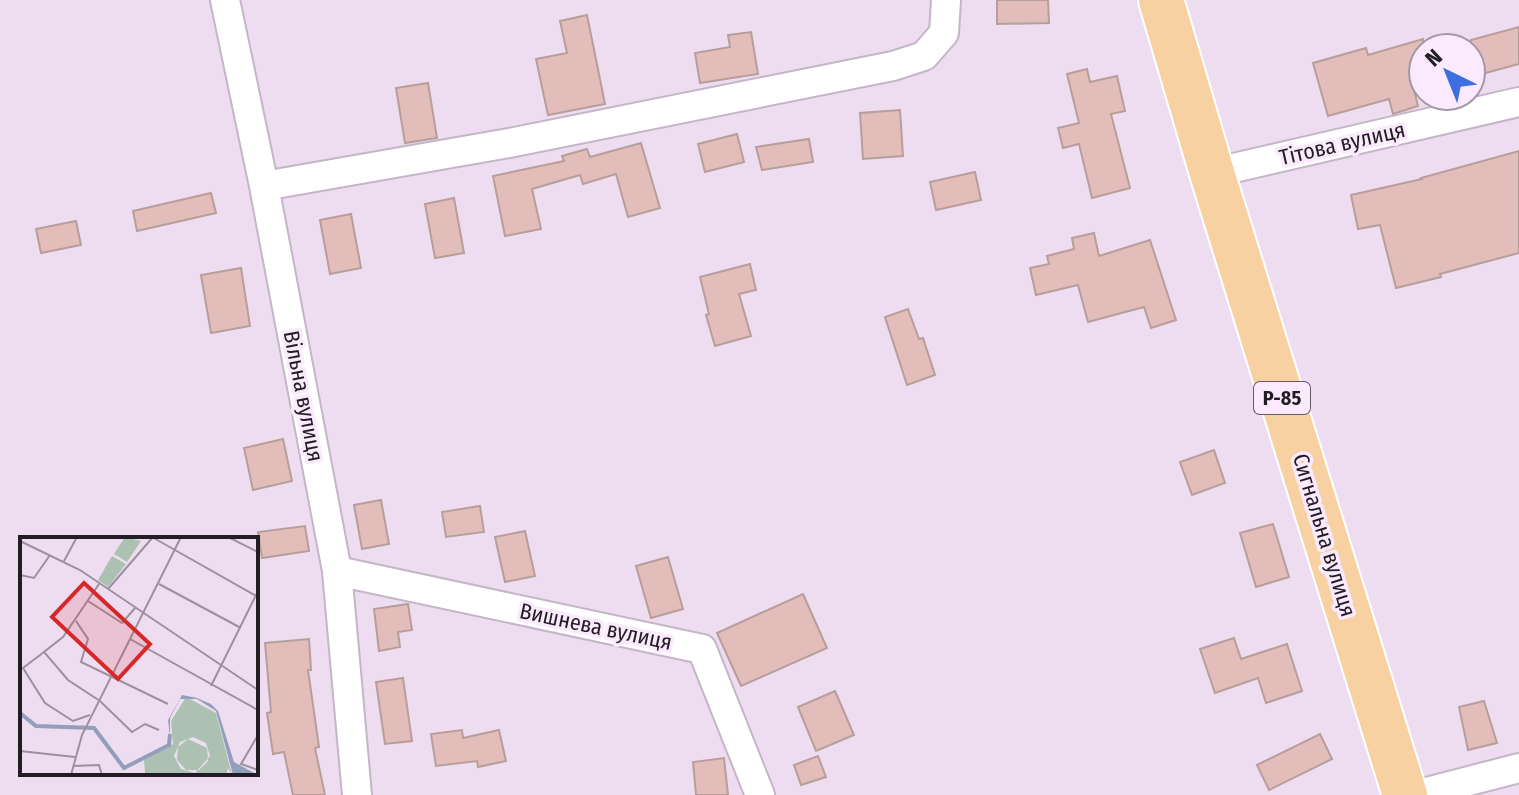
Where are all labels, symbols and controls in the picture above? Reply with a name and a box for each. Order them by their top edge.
north arrow [1407,32,1487,112]
text: N [1420,43,1448,72]
street label: Тітова вулиця [1276,116,1408,171]
street label: Вільна вулиця [278,328,329,464]
road number: Р-85 [1254,382,1310,414]
street label: Сигнальна вулиця [1287,450,1362,620]
inset map [20,537,258,775]
street label: Вишнева вулиця [517,597,674,656]

